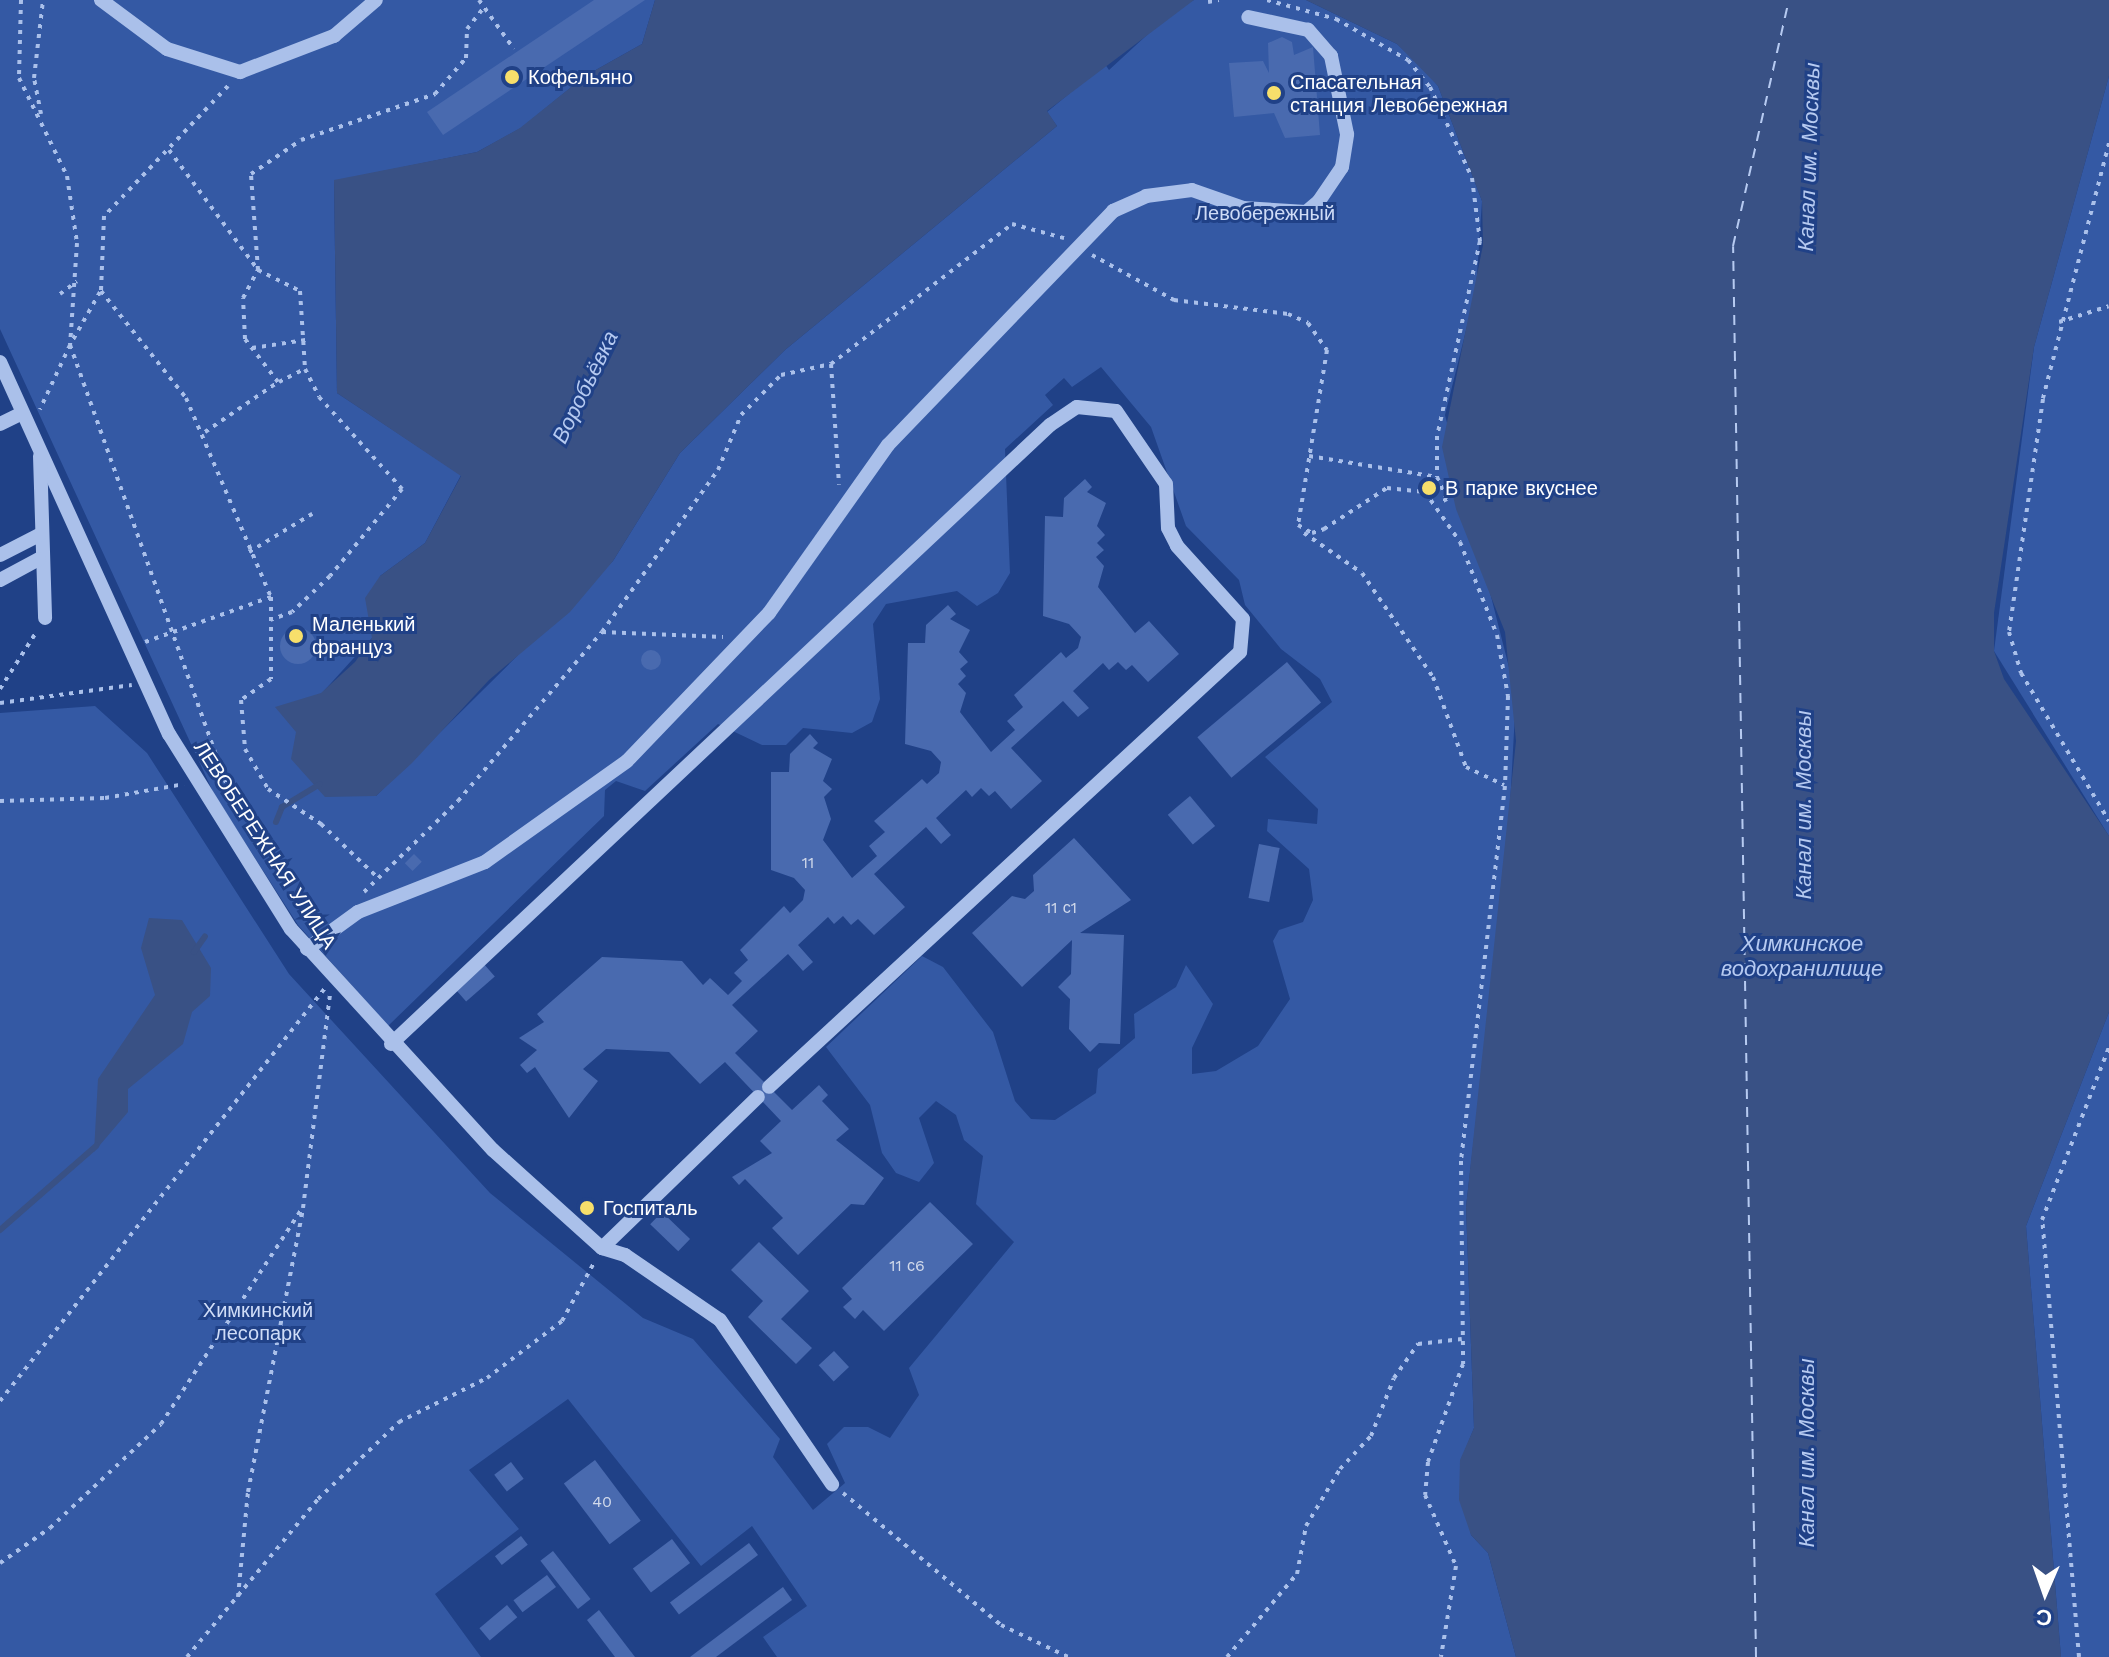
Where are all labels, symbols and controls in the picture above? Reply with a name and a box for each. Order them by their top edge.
water label: Канал им. Москвы [1793,62,1825,252]
place label: Кофельяно [528,65,633,89]
marker: Кофельяно [503,68,521,86]
place label: Спасательная станция Левобережная [1290,70,1508,117]
marker: Спасательная станция Левобережная [1265,84,1283,102]
park label: Левобережный [1195,201,1335,225]
water label: Воробьёвка [546,327,624,447]
place label: В парке вкуснее [1445,476,1598,500]
marker: В парке вкуснее [1420,479,1438,497]
place label: Маленький француз [312,612,415,659]
marker: Маленький француз [287,627,305,645]
water label: Канал им. Москвы [1791,710,1817,900]
street label: ЛЕВОБЕРЕЖНАЯ УЛИЦА [189,737,341,953]
house number: 11 [802,853,814,873]
house number: 11 с1 [1045,898,1077,918]
water label: Химкинское водохранилище [1721,930,1883,982]
place label: Госпиталь [603,1196,698,1220]
marker: Госпиталь [578,1199,596,1217]
house number: 11 с6 [889,1256,925,1276]
park label: Химкинский лесопарк [203,1298,313,1345]
water label: Канал им. Москвы [1794,1358,1820,1548]
house number: 40 [592,1492,612,1512]
north arrow [2005,1553,2085,1633]
text: С [2036,1605,2053,1630]

